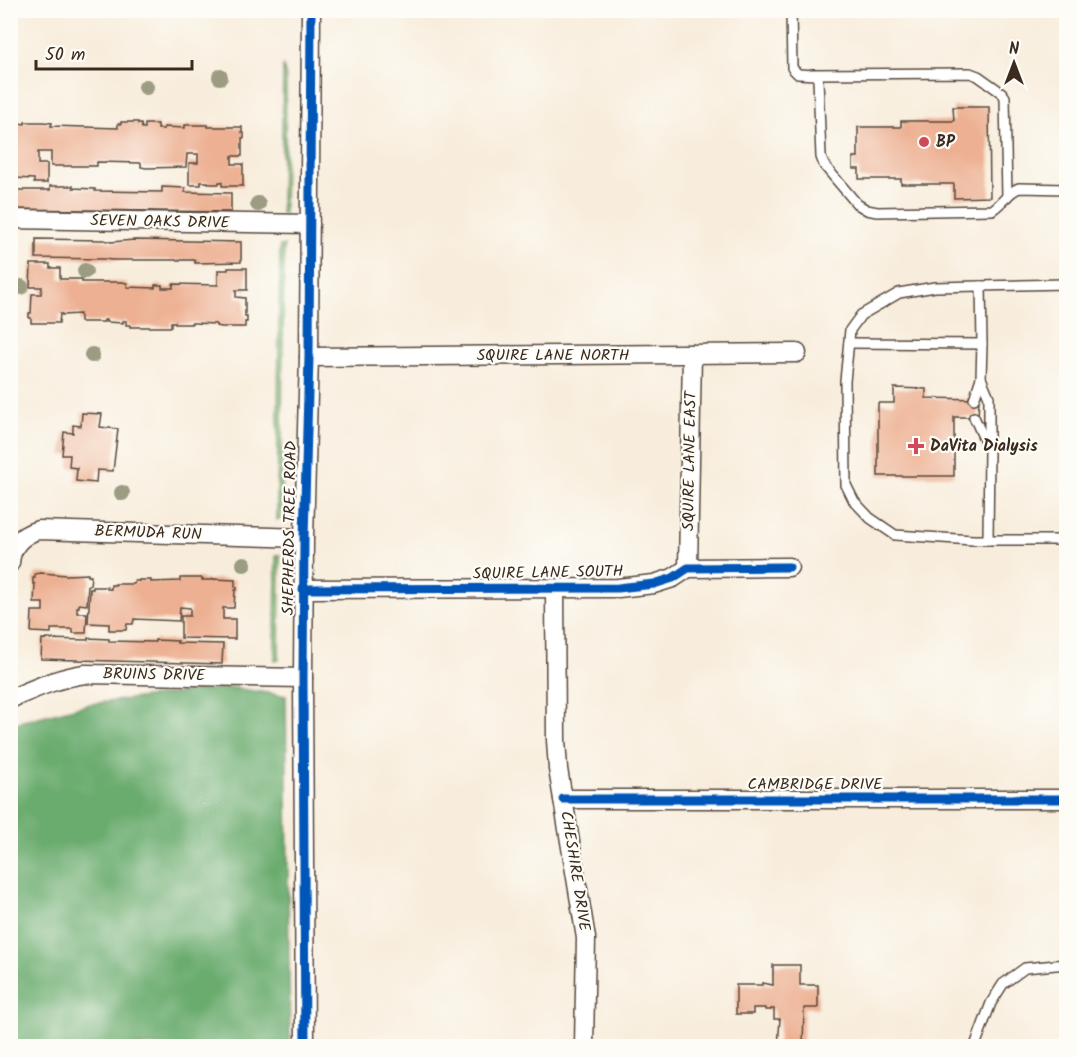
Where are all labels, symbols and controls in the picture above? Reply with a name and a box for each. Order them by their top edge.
scale bar [36,33,192,71]
north arrow [984,33,1044,93]
text: N [1009,37,1019,62]
text: 50 m [45,41,85,70]
place label: BP [936,130,956,155]
marker: BP [917,135,931,149]
street label: SEVEN OAKS DRIVE [90,208,231,236]
street label: SQUIRE LANE NORTH [477,343,629,368]
street label: SQUIRE LANE EAST [676,390,704,531]
place label: DaVita Dialysis [930,434,1038,459]
marker: DaVita Dialysis [907,437,925,455]
street label: SHEPHERDS TREE ROAD [276,441,304,615]
street label: BERMUDA RUN [94,519,202,547]
street label: SQUIRE LANE SOUTH [472,559,624,587]
street label: BRUINS DRIVE [103,662,206,688]
street label: CAMBRIDGE DRIVE [748,772,883,797]
street label: CHESHIRE DRIVE [553,809,597,934]

